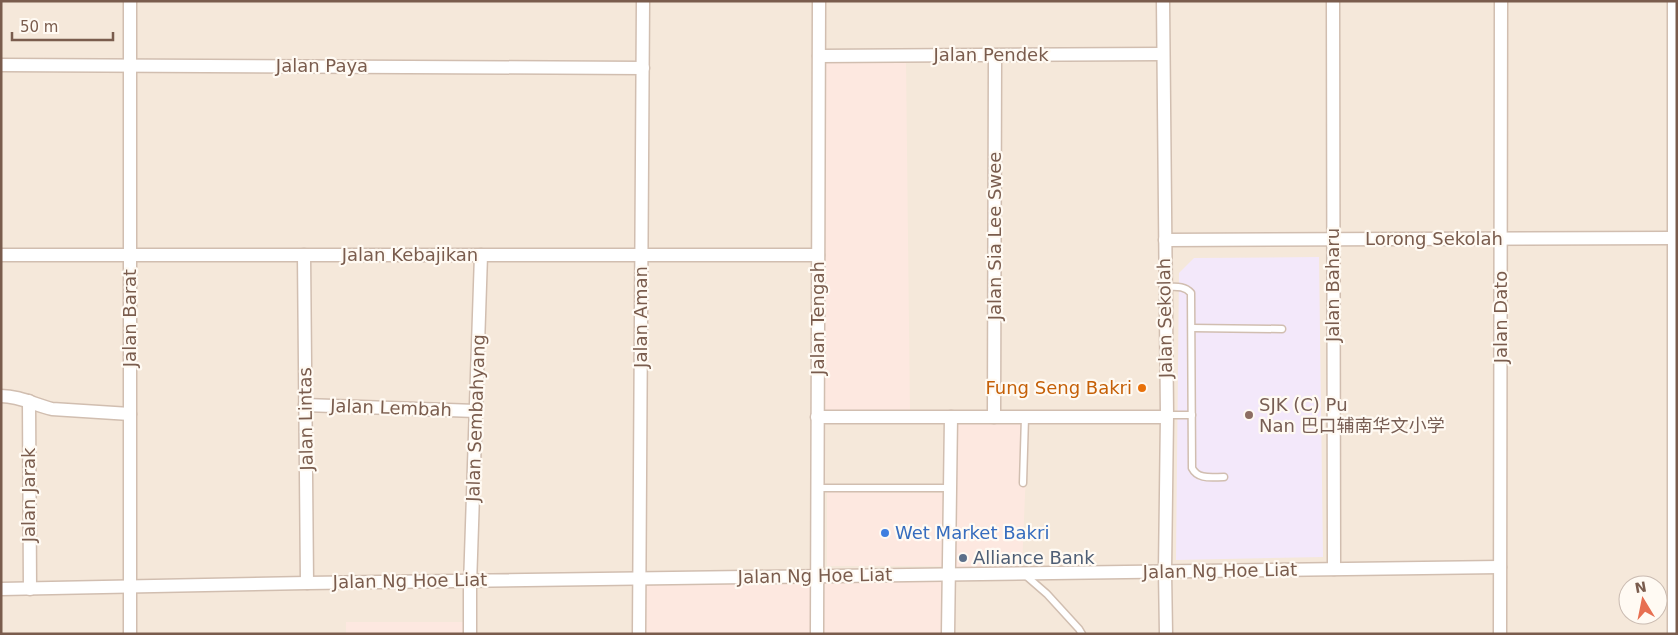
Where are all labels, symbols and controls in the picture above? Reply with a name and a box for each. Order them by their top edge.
scale bar [12,10,114,42]
text: 50 m [20,18,58,36]
street label: Jalan Pendek [932,44,1049,65]
street label: Jalan Paya [275,55,368,76]
street label: Jalan Sia Lee Swee [984,152,1005,321]
street label: Jalan Baharu [1322,228,1343,343]
street label: Lorong Sekolah [1365,228,1503,249]
street label: Jalan Kebajikan [341,244,478,265]
street label: Jalan Sekolah [1153,258,1176,379]
street label: Jalan Tengah [807,261,828,376]
street label: Jalan Aman [630,266,651,369]
street label: Jalan Barat [119,269,140,368]
street label: Jalan Dato [1490,271,1511,364]
street label: Jalan Sembahyang [462,334,489,503]
street label: Jalan Lintas [294,367,317,472]
place label: Fung Seng Bakri [985,377,1132,398]
marker: Fung Seng Bakri [1136,382,1148,394]
place label: SJK (C) Pu Nan 巴口辅南华文小学 [1259,394,1445,436]
street label: Jalan Lembah [329,395,452,420]
marker: SJK (C) Pu Nan 巴口辅南华文小学 [1243,409,1255,421]
street label: Jalan Jarak [18,447,39,543]
place label: Wet Market Bakri [895,522,1049,543]
marker: Wet Market Bakri [879,527,891,539]
place label: Alliance Bank [973,547,1095,568]
marker: Alliance Bank [957,552,969,564]
street label: Jalan Ng Hoe Liat [1142,559,1297,582]
street label: Jalan Ng Hoe Liat [737,564,892,587]
street label: Jalan Ng Hoe Liat [332,569,487,592]
north arrow [1618,575,1668,625]
text: N [1634,578,1648,596]

